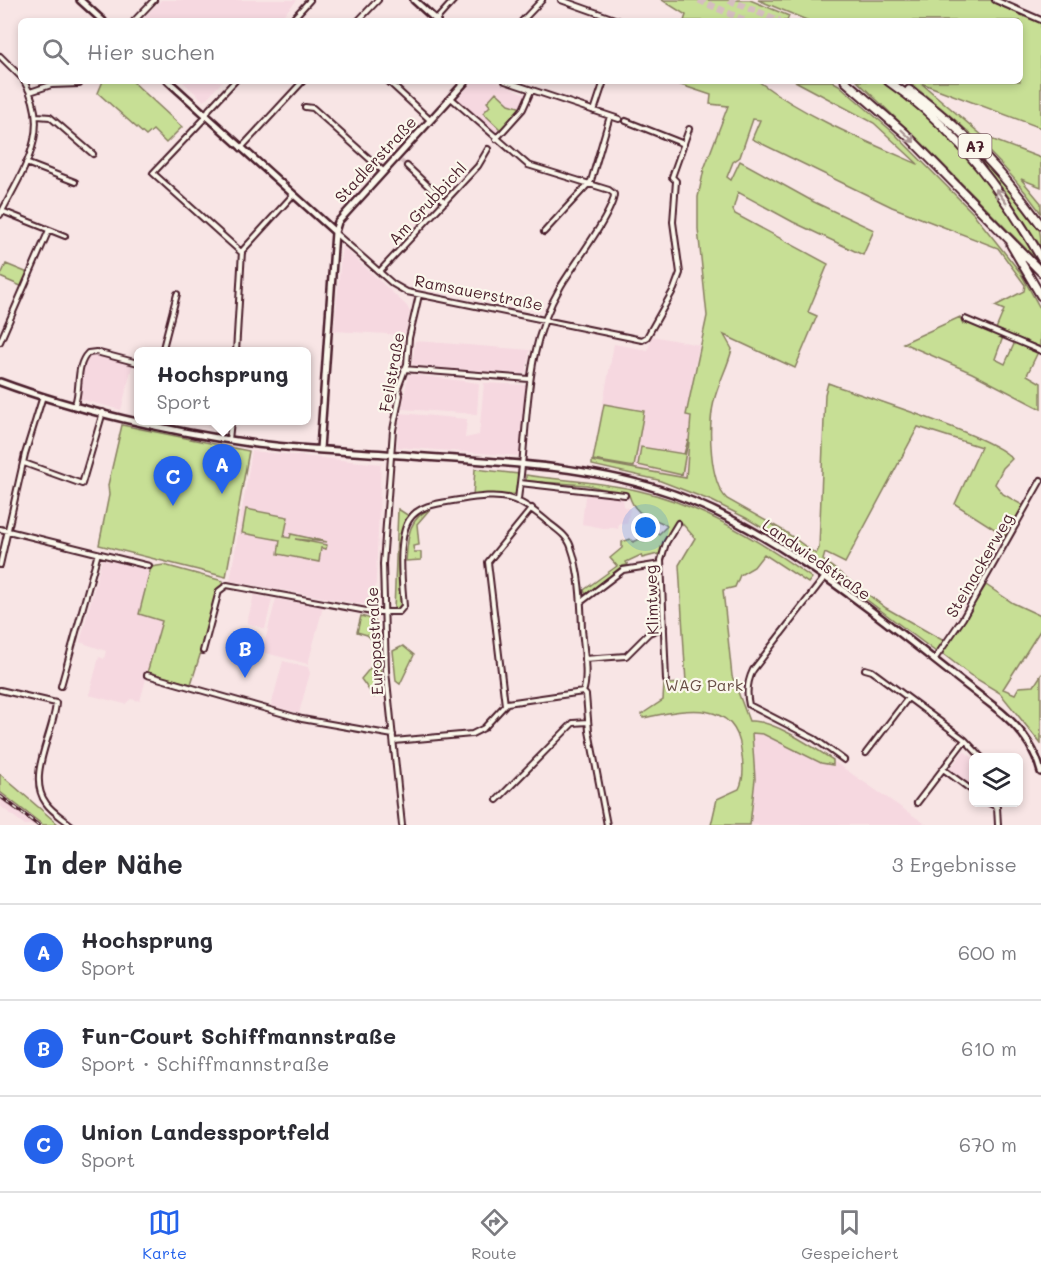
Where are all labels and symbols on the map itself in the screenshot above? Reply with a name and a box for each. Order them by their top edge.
street label: Stadlerstraße [329,111,421,207]
one-way arrow [900,128,915,143]
road number: A7 [958,134,992,158]
street label: Am Grubbichl [383,157,471,249]
one-way arrow [995,188,1007,204]
street label: Ramsauerstraße [413,269,545,315]
street label: Feilstraße [374,330,408,414]
pin: A [202,444,242,494]
pin: C [154,456,192,506]
street label: Steinackerweg [941,509,1017,621]
your location [631,513,660,542]
street label: Landwiedstraße [759,514,875,604]
street label: Klimtweg [639,565,663,635]
street label: Europastraße [361,586,387,696]
pin: B [226,628,264,678]
park label: WAG Park [665,674,743,695]

